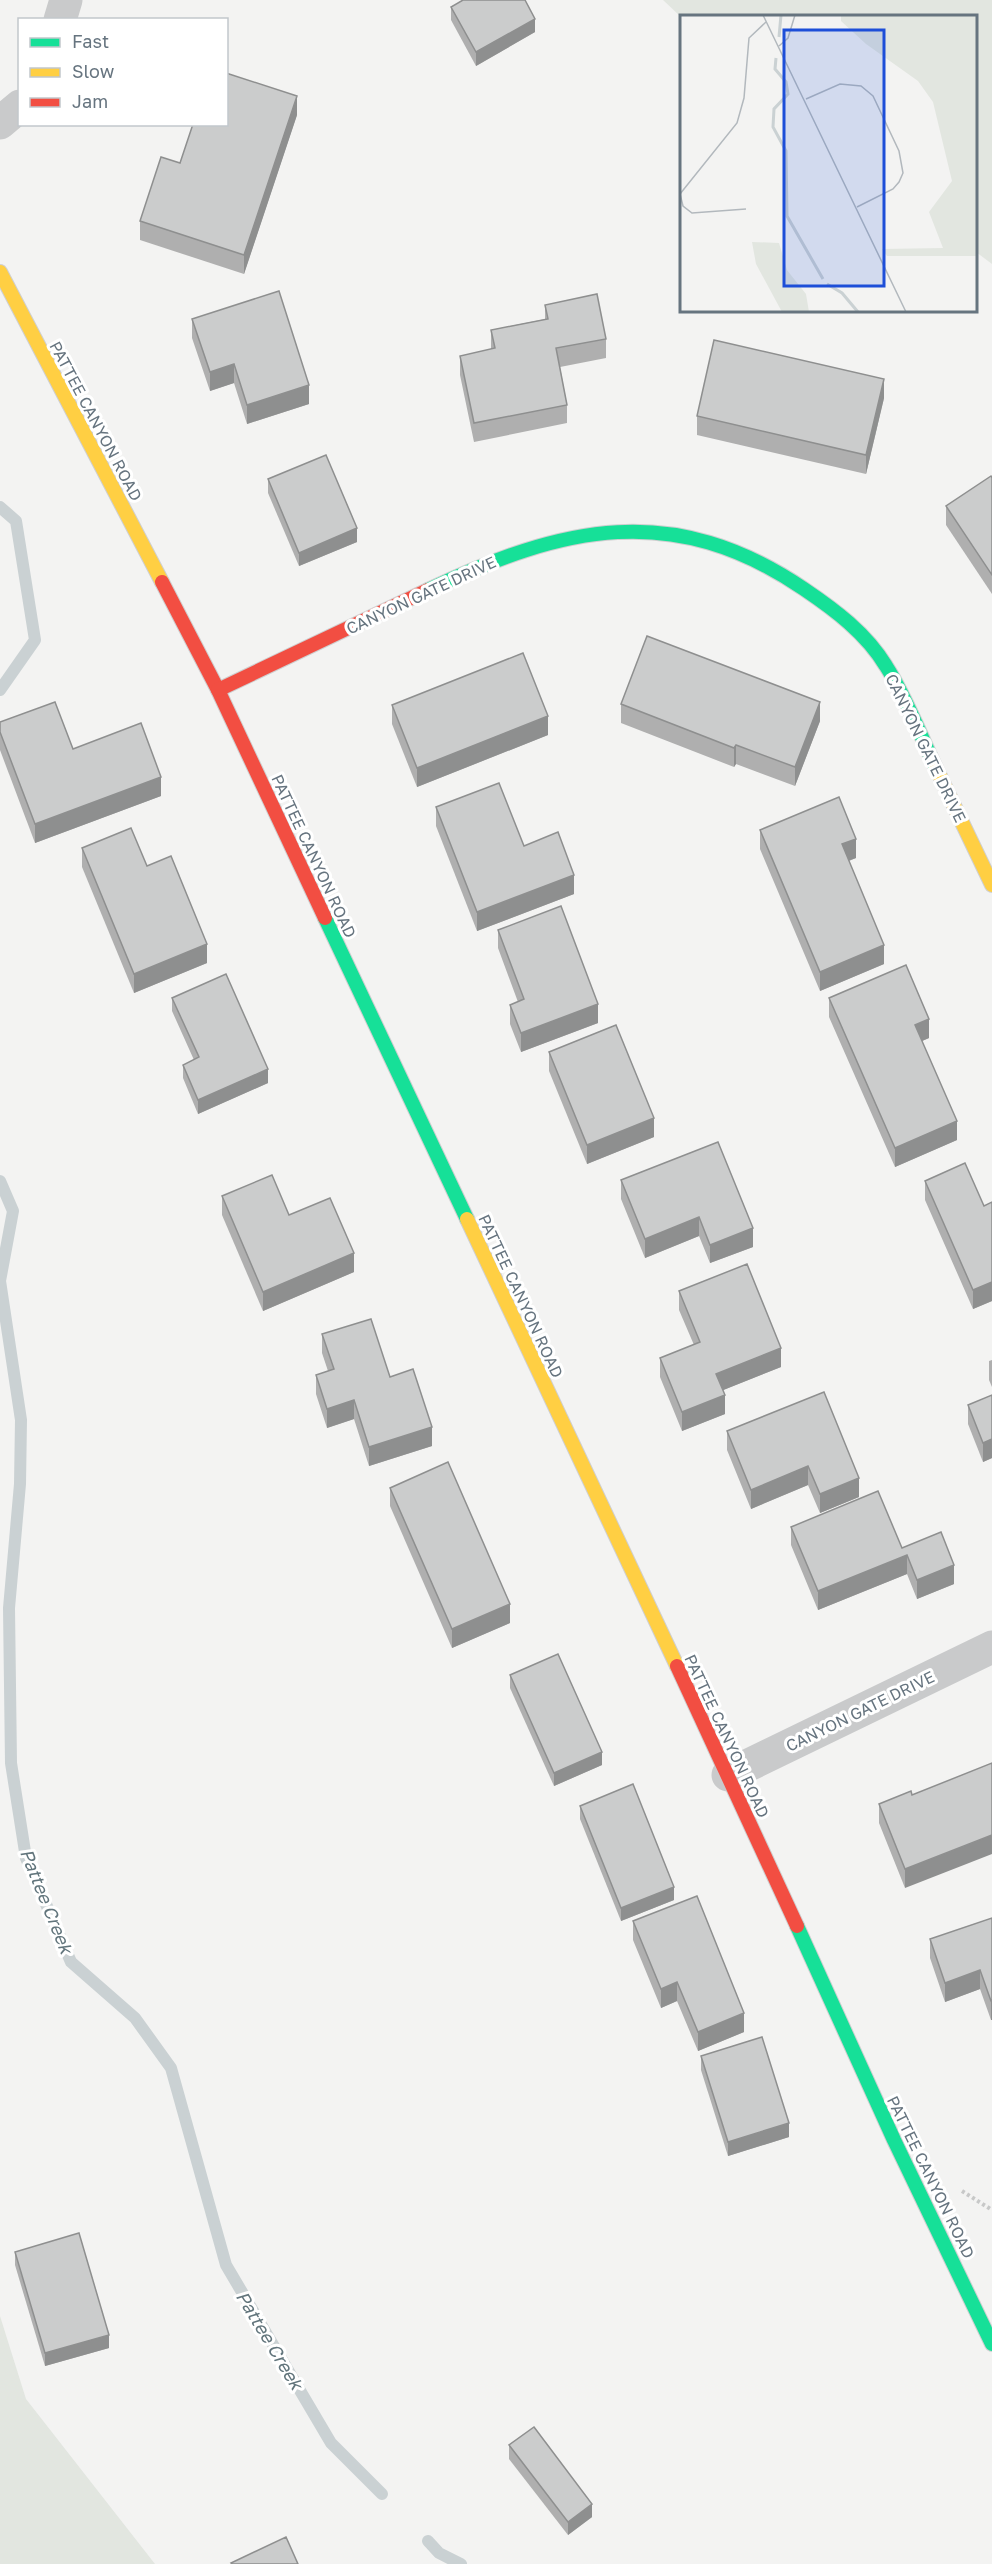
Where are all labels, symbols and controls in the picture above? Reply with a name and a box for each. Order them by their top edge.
inset map [680,15,977,312]
legend [18,18,228,126]
text: Fast [72,30,109,52]
text: Slow [72,60,115,82]
text: Jam [72,90,108,112]
street label: PATTEE CANYON ROAD [45,338,147,504]
street label: CANYON GATE DRIVE [343,552,499,638]
street label: CANYON GATE DRIVE [881,670,971,826]
street label: PATTEE CANYON ROAD [267,771,361,941]
street label: PATTEE CANYON ROAD [474,1211,568,1381]
street label: PATTEE CANYON ROAD [680,1651,774,1821]
street label: CANYON GATE DRIVE [782,1666,938,1756]
water label: Pattee Creek [16,1845,79,1958]
street label: PATTEE CANYON ROAD [883,2093,979,2261]
water label: Pattee Creek [232,2287,309,2395]

